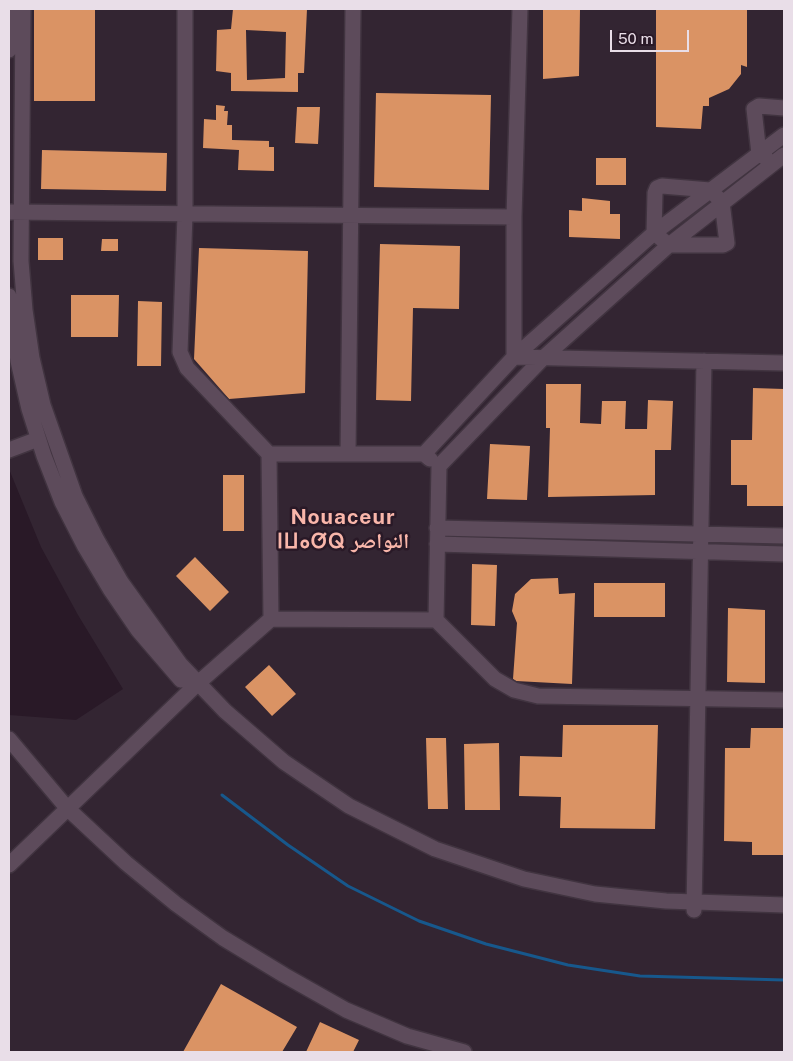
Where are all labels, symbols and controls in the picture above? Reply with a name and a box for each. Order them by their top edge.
scale bar [613,20,692,52]
text: 50 m [618,30,653,47]
district label: Nouaceur ⵏⵡⴰⵚⵕ النواصر [280,505,406,555]

